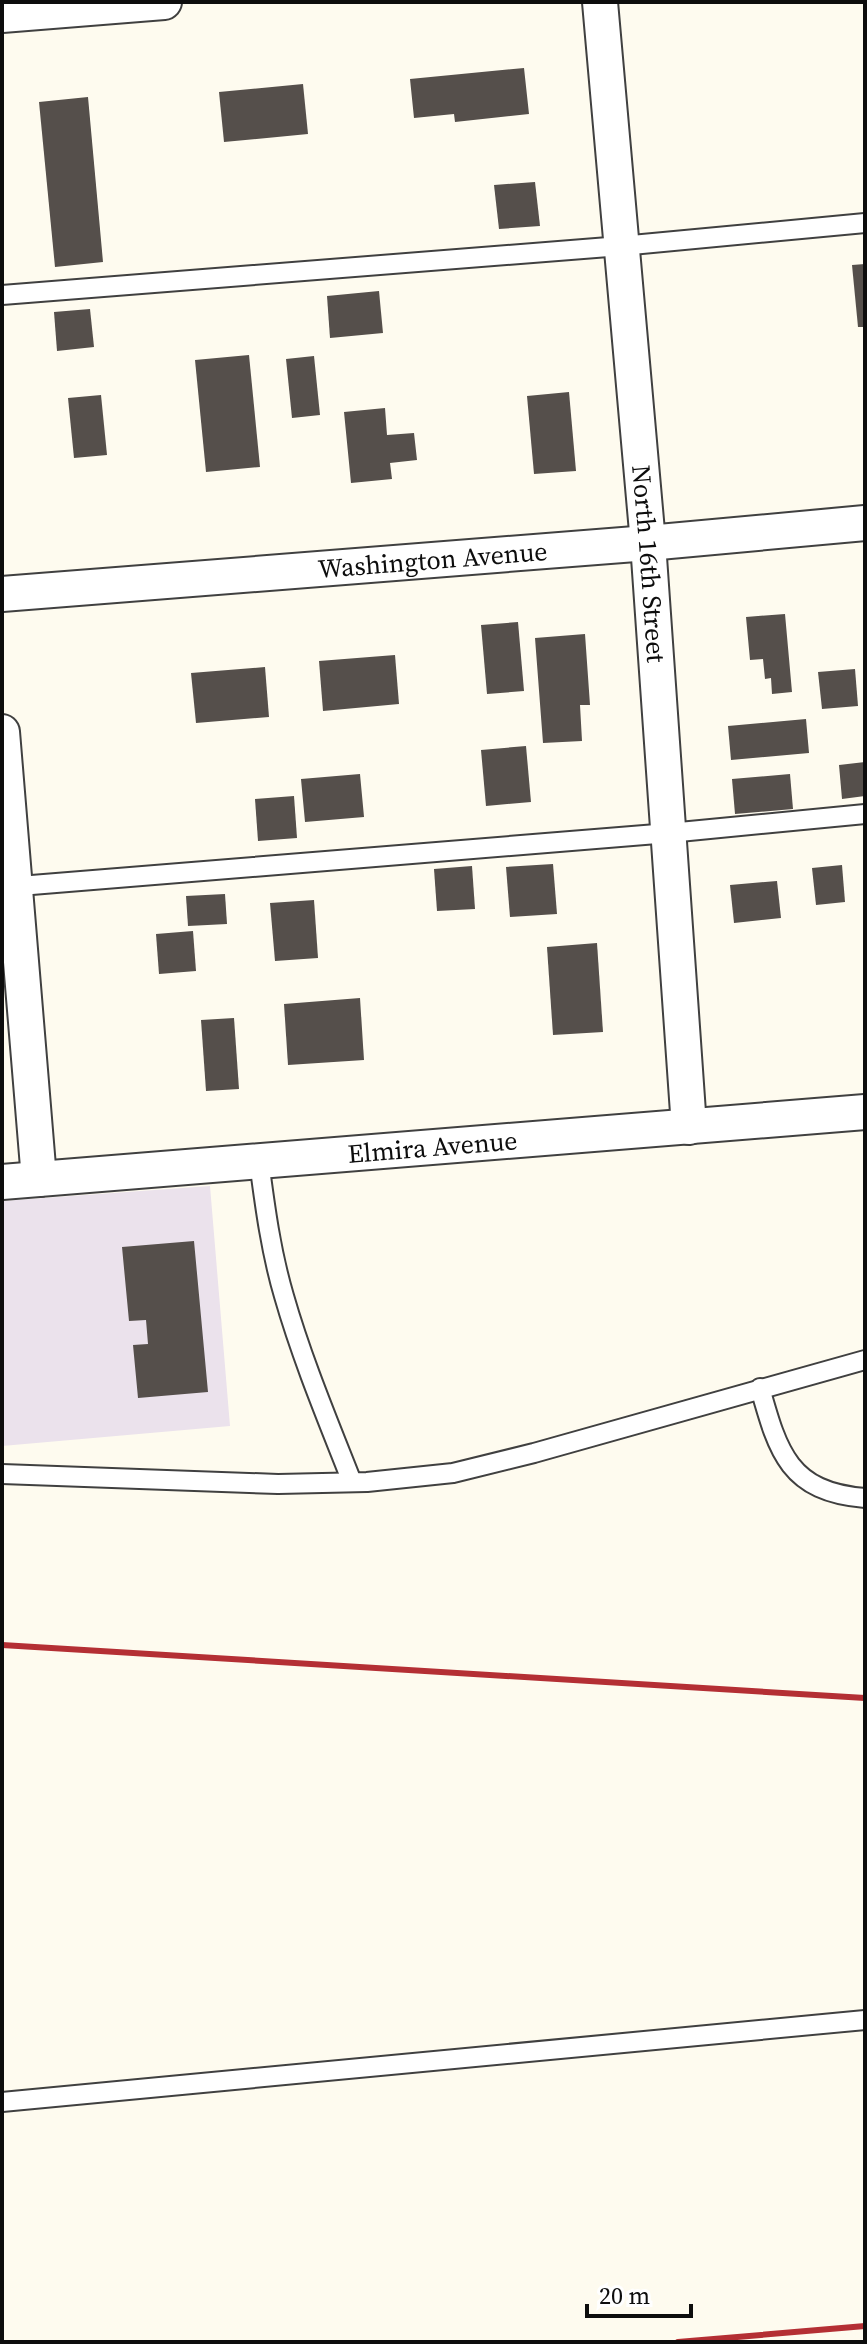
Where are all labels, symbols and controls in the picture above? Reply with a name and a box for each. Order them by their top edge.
street label: North 16th Street [623,463,674,664]
street label: Washington Avenue [317,533,549,587]
street label: Elmira Avenue [346,1122,519,1172]
scale bar [587,2268,691,2318]
text: 20 m [599,2279,650,2312]

